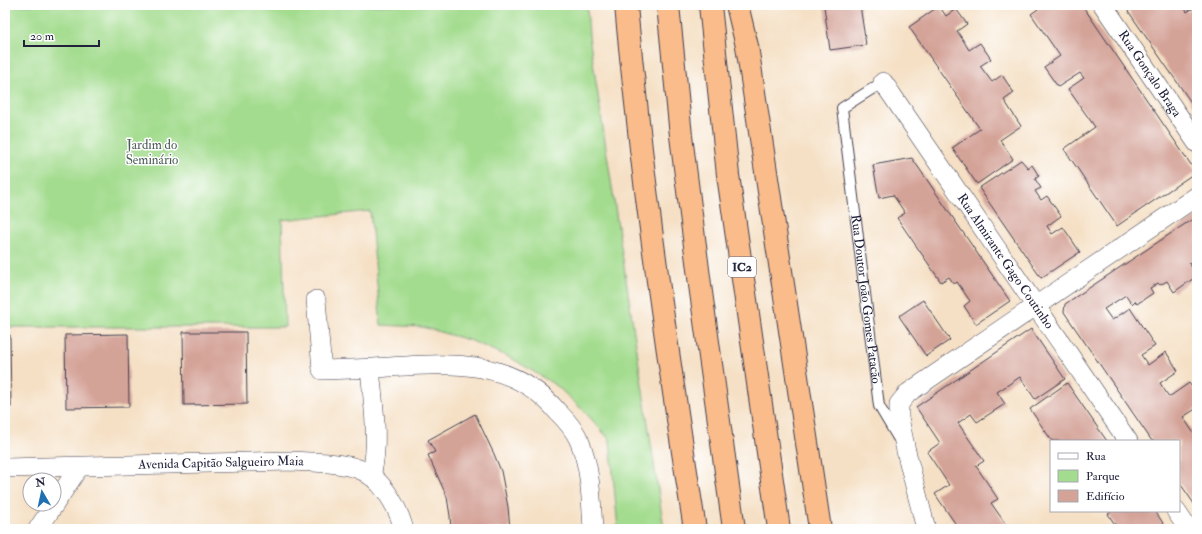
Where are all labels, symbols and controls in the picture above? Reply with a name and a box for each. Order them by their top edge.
scale bar [24,22,99,48]
street label: Rua Gonçalo Braga [1115,27,1185,120]
text: 20 m [30,29,55,44]
park label: Jardim do Seminário [126,137,178,168]
street label: Rua Almirante Gago Coutinho [954,191,1057,332]
street label: Rua Doutor João Gomes Patacão [847,213,884,384]
road number: IC2 [728,257,756,277]
legend [1050,440,1180,512]
text: Rua [1086,449,1107,464]
street label: Avenida Capitão Salgueiro Maia [137,453,305,473]
text: Parque [1086,469,1120,484]
north arrow [22,472,62,512]
text: N [34,475,48,490]
text: Edifício [1086,489,1125,504]

